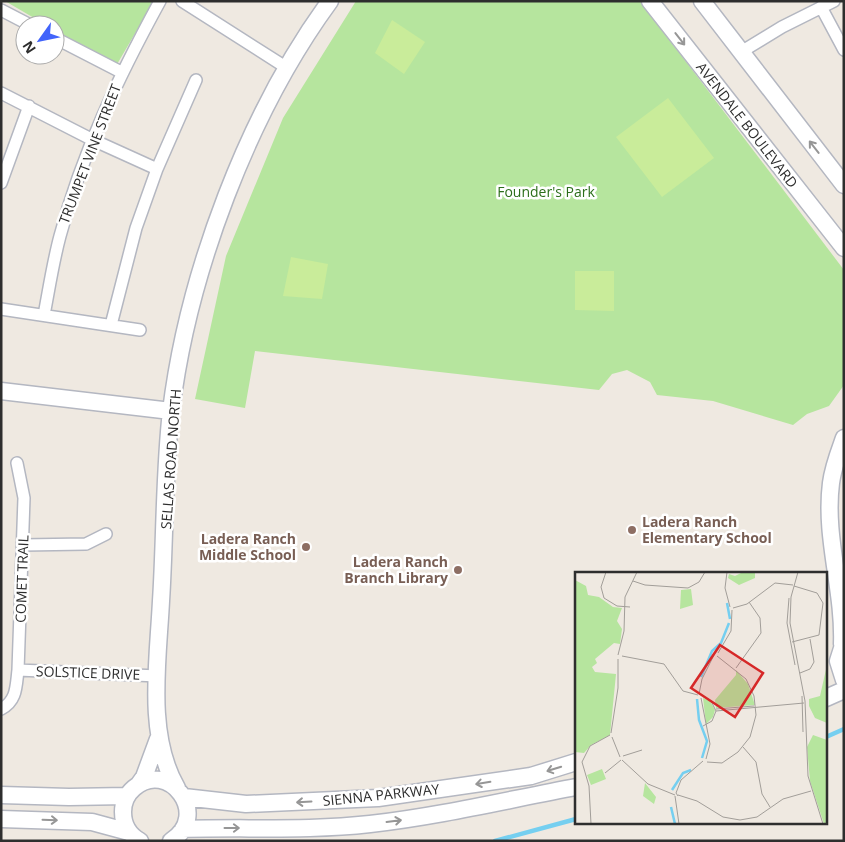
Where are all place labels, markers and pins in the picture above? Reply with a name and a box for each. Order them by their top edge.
place label: Ladera Ranch Elementary School [642,512,772,547]
marker: Ladera Ranch Elementary School [626,524,638,536]
place label: Ladera Ranch Middle School [199,529,296,564]
marker: Ladera Ranch Middle School [300,541,312,553]
place label: Ladera Ranch Branch Library [344,552,448,587]
marker: Ladera Ranch Branch Library [452,564,464,576]

